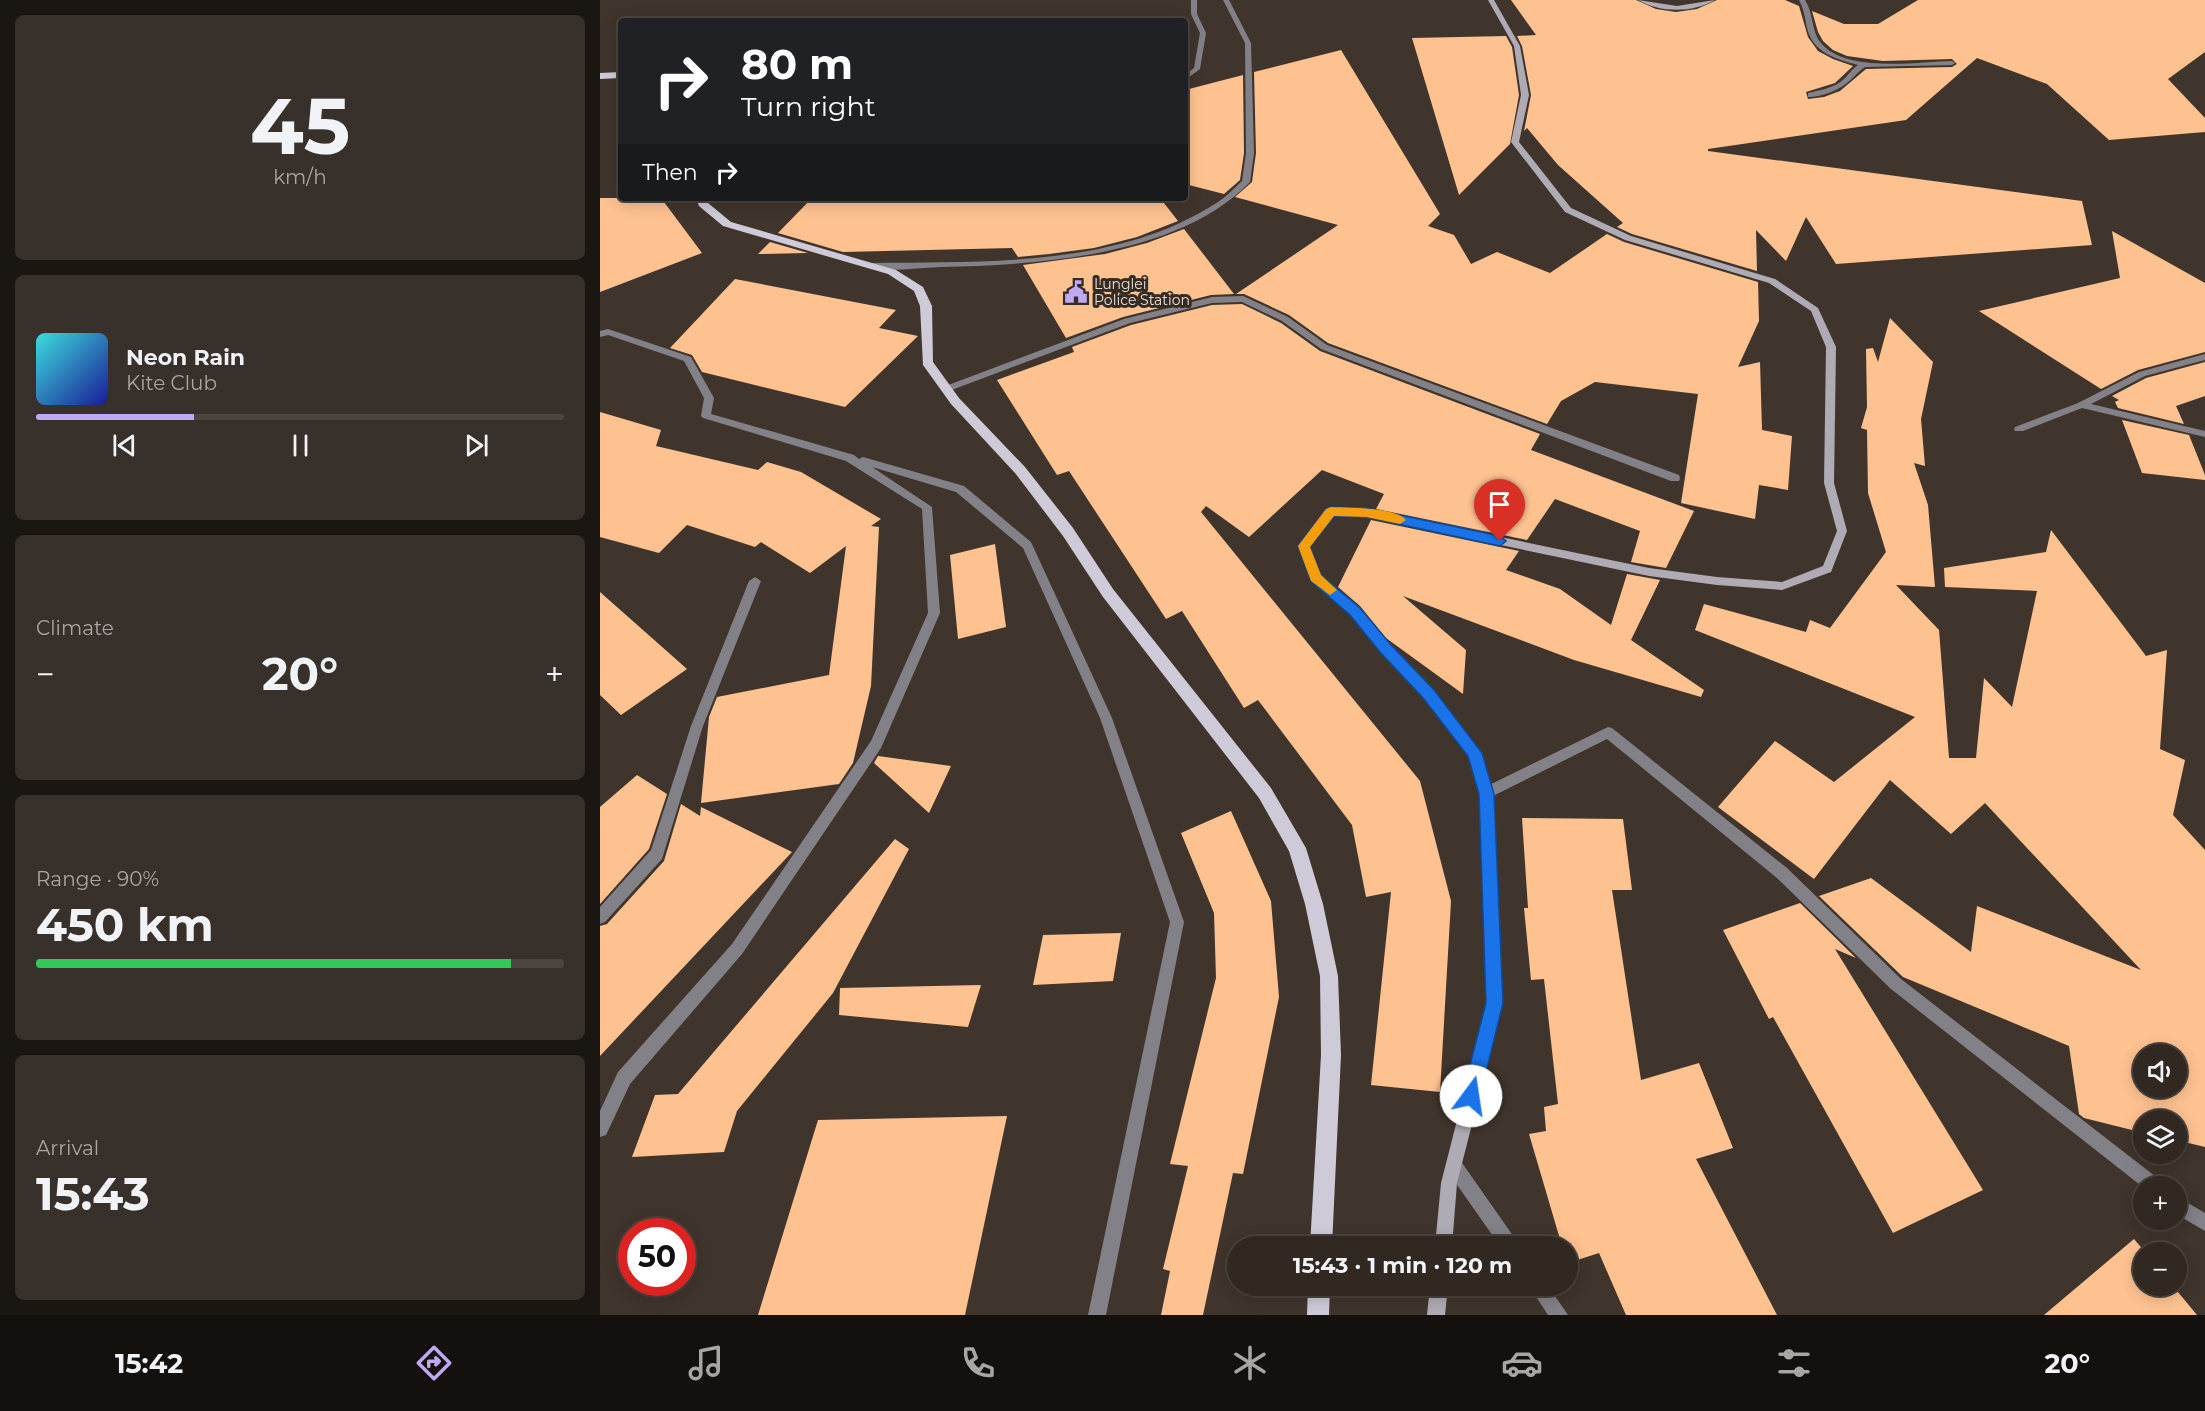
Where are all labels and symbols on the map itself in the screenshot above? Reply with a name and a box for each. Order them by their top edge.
place label: Lunglei Police Station [1094,275,1190,309]
public building icon: Lunglei Police Station [1063,279,1089,305]
pin [1474,479,1525,541]
position arrow [1439,1064,1503,1128]
speed limit sign: 50 [618,1218,696,1296]

